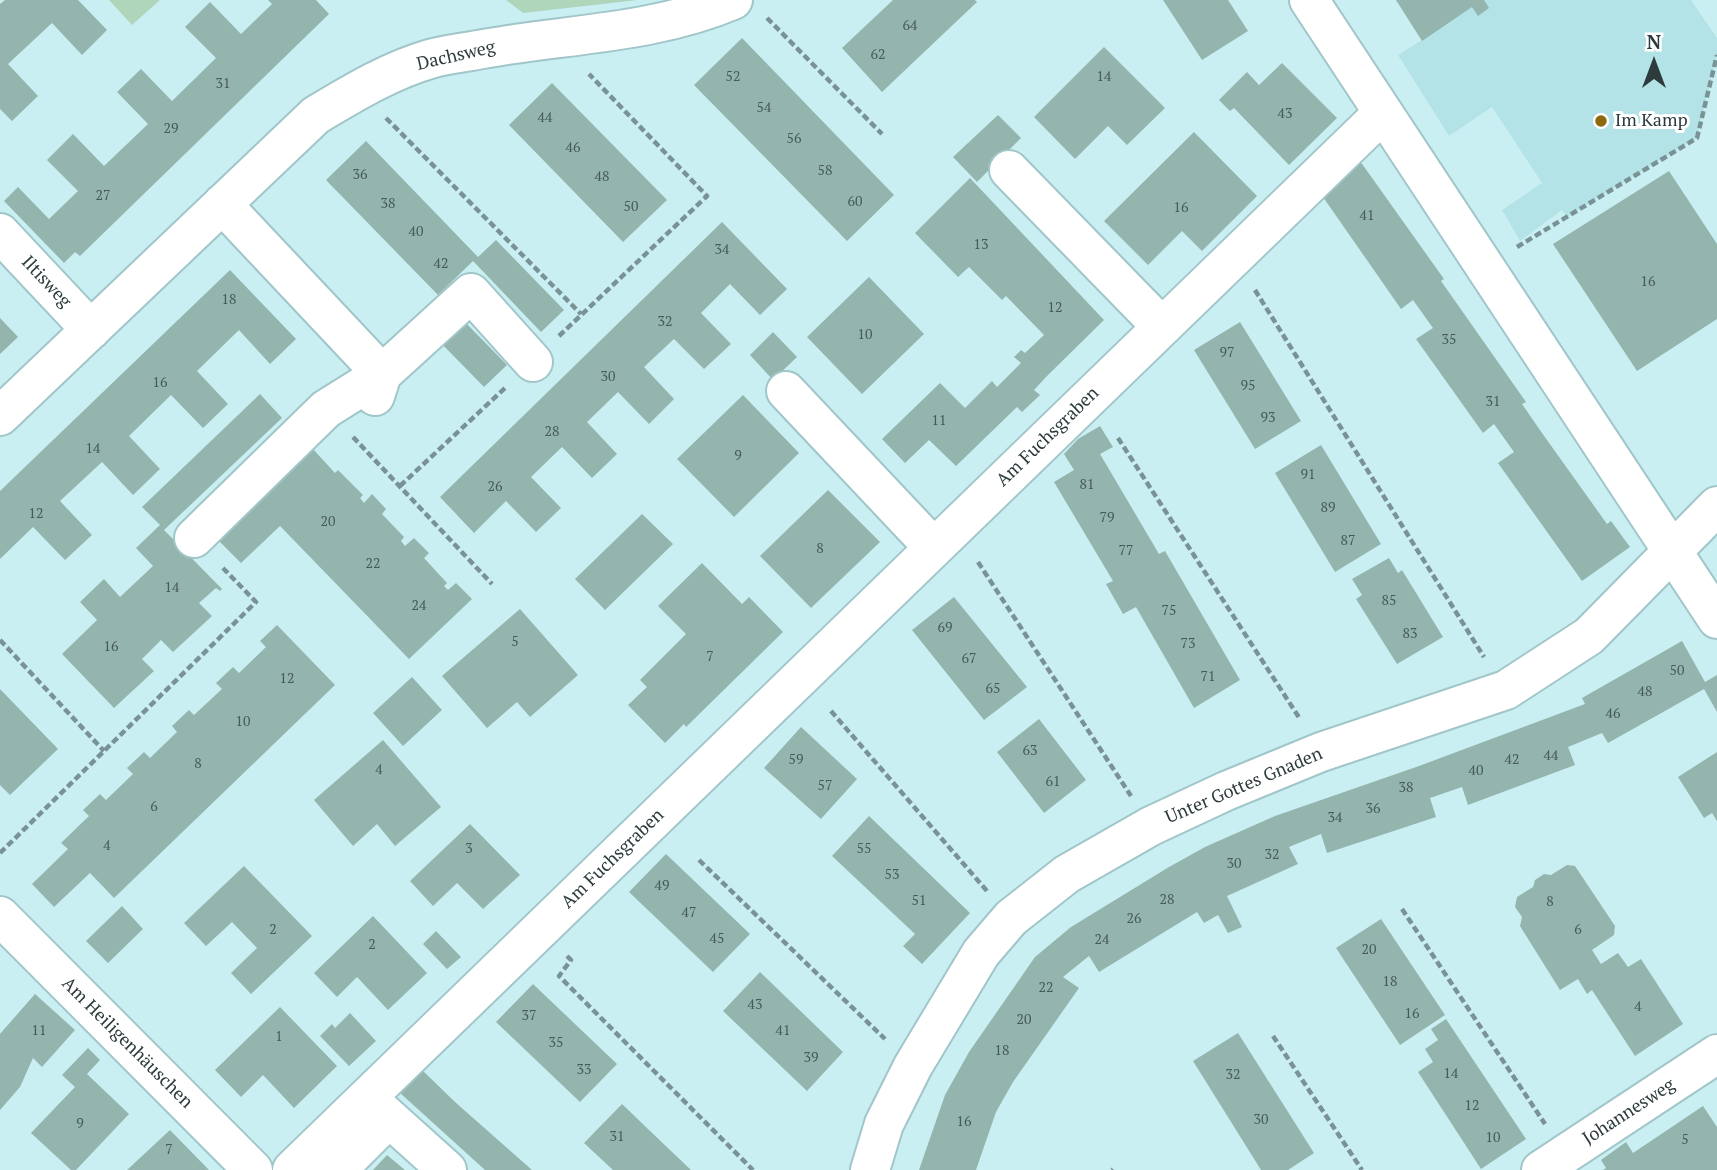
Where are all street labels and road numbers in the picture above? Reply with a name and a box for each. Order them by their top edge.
street label: Dachsweg [415,36,497,76]
street label: Iltisweg [17,252,75,312]
street label: Am Fuchsgraben [992,383,1104,491]
street label: Unter Gottes Gnaden [1162,743,1326,829]
street label: Am Fuchsgraben [557,805,669,913]
street label: Am Heiligenhäuschen [57,973,197,1113]
street label: Johannesweg [1579,1074,1679,1150]

